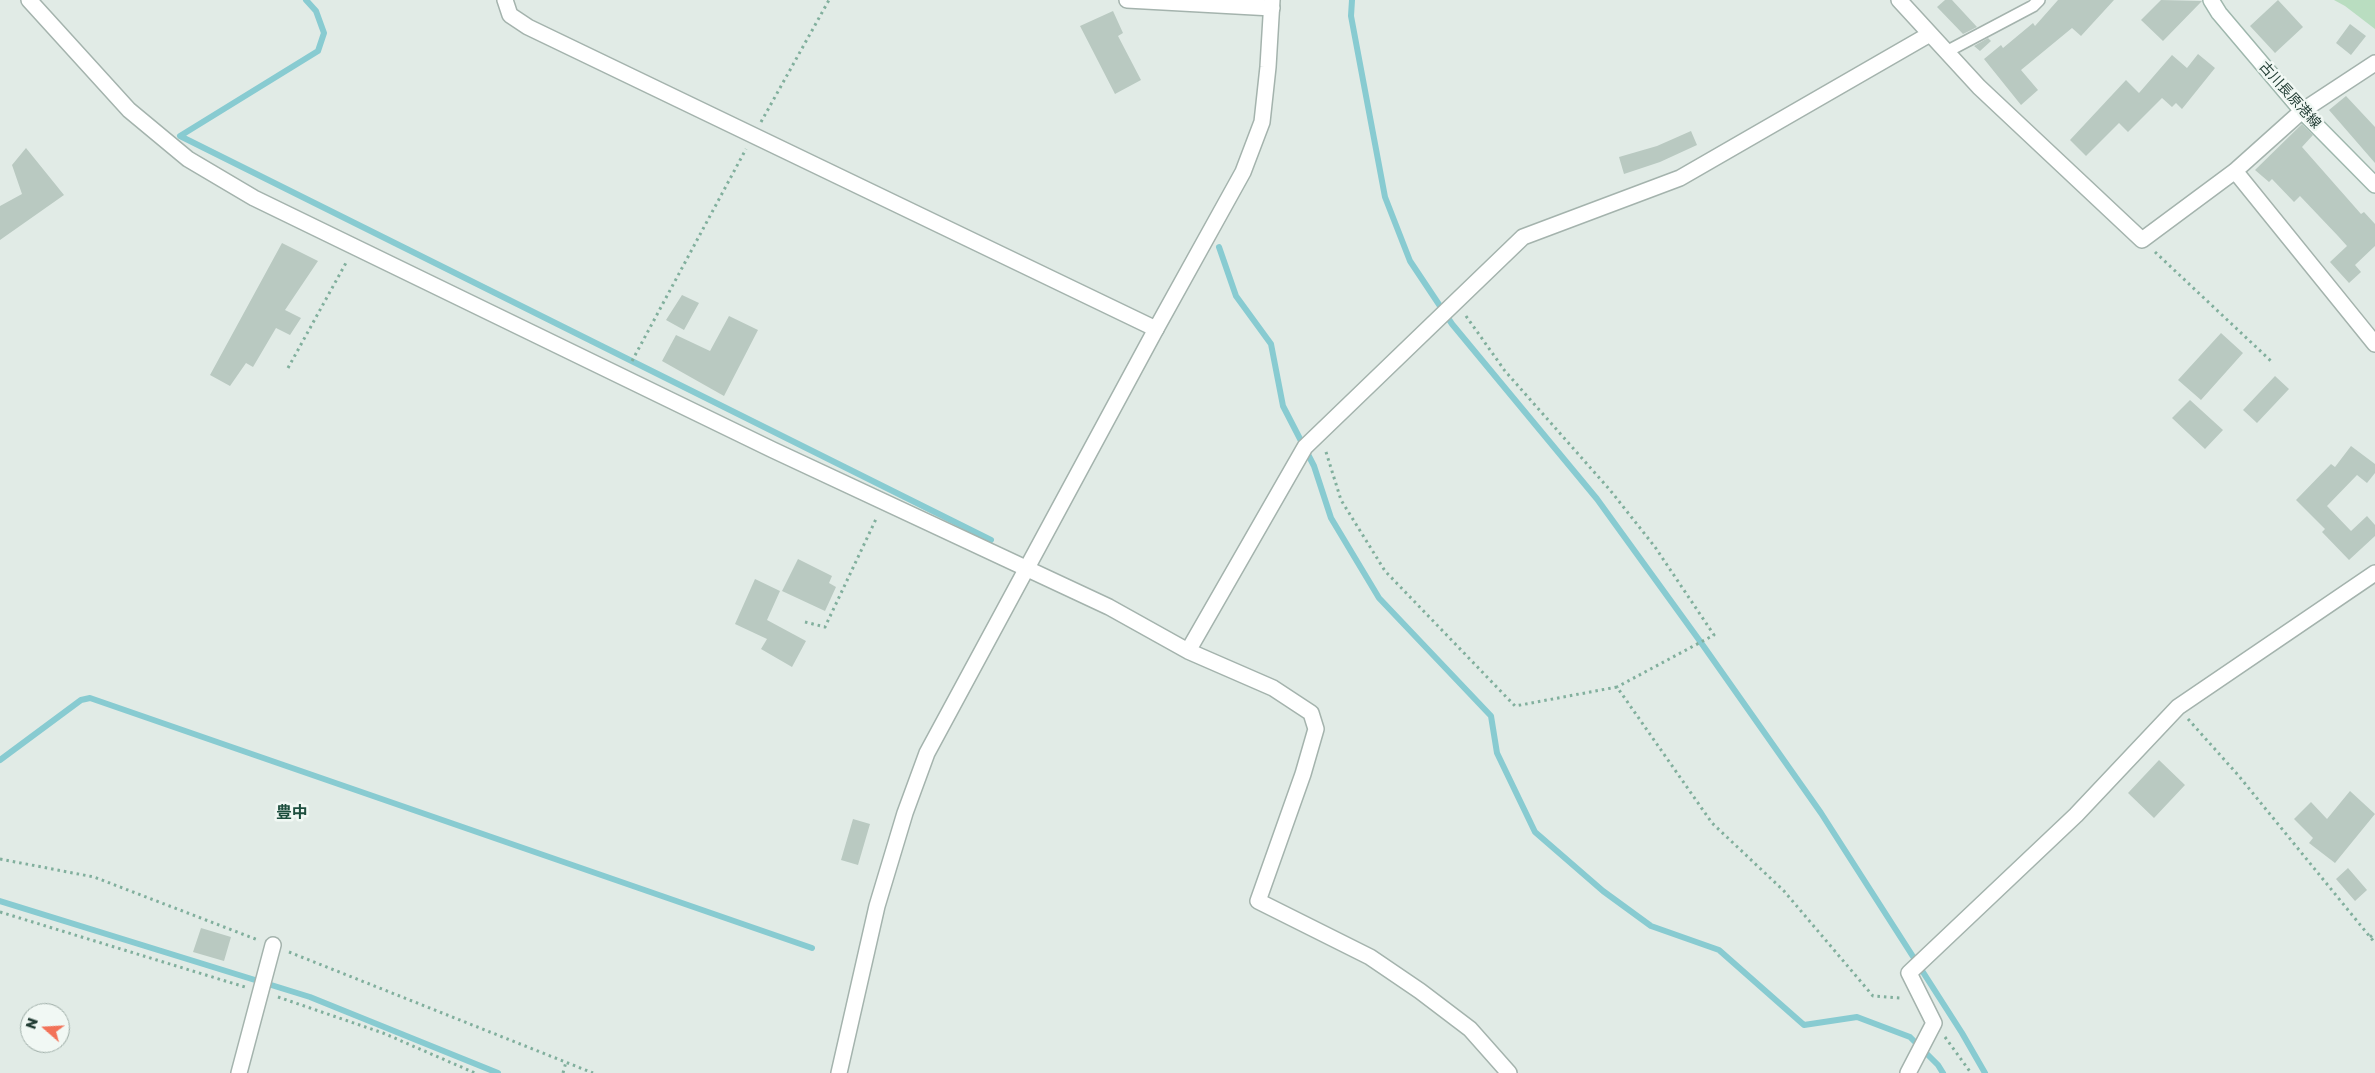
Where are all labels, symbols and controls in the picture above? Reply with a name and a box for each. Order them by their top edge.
street label: 古川長原港線 [2256,58,2324,132]
district label: 豊中 [276,803,308,823]
north arrow [20,1003,70,1053]
text: N [22,1015,41,1031]

